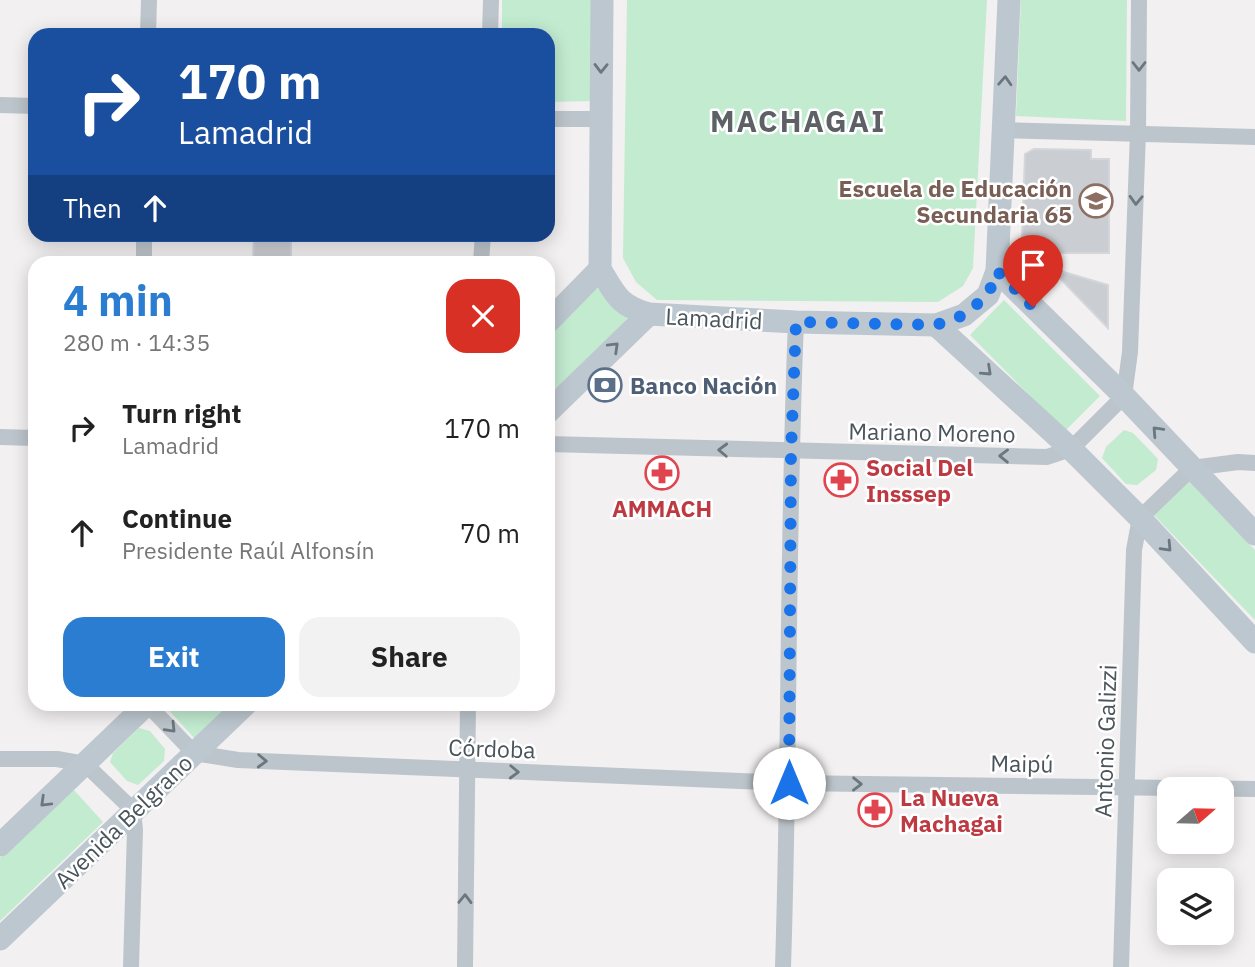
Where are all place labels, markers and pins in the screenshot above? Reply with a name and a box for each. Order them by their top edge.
place label: Escuela de Educación Secundaria 65 [839,173,1072,229]
school or university icon: Escuela de Educación Secundaria 65 [1077,182,1115,220]
pin [1003,235,1063,307]
bank icon: Banco Nación [586,366,624,404]
place label: Banco Nación [630,370,777,400]
place label: Social Del Insssep [866,452,973,508]
pharmacy icon: AMMACH [643,454,681,492]
pharmacy icon: Social Del Insssep [822,461,860,499]
place label: AMMACH [612,493,712,523]
place label: La Nueva Machagai [900,782,1003,838]
pharmacy icon: La Nueva Machagai [856,791,894,829]

